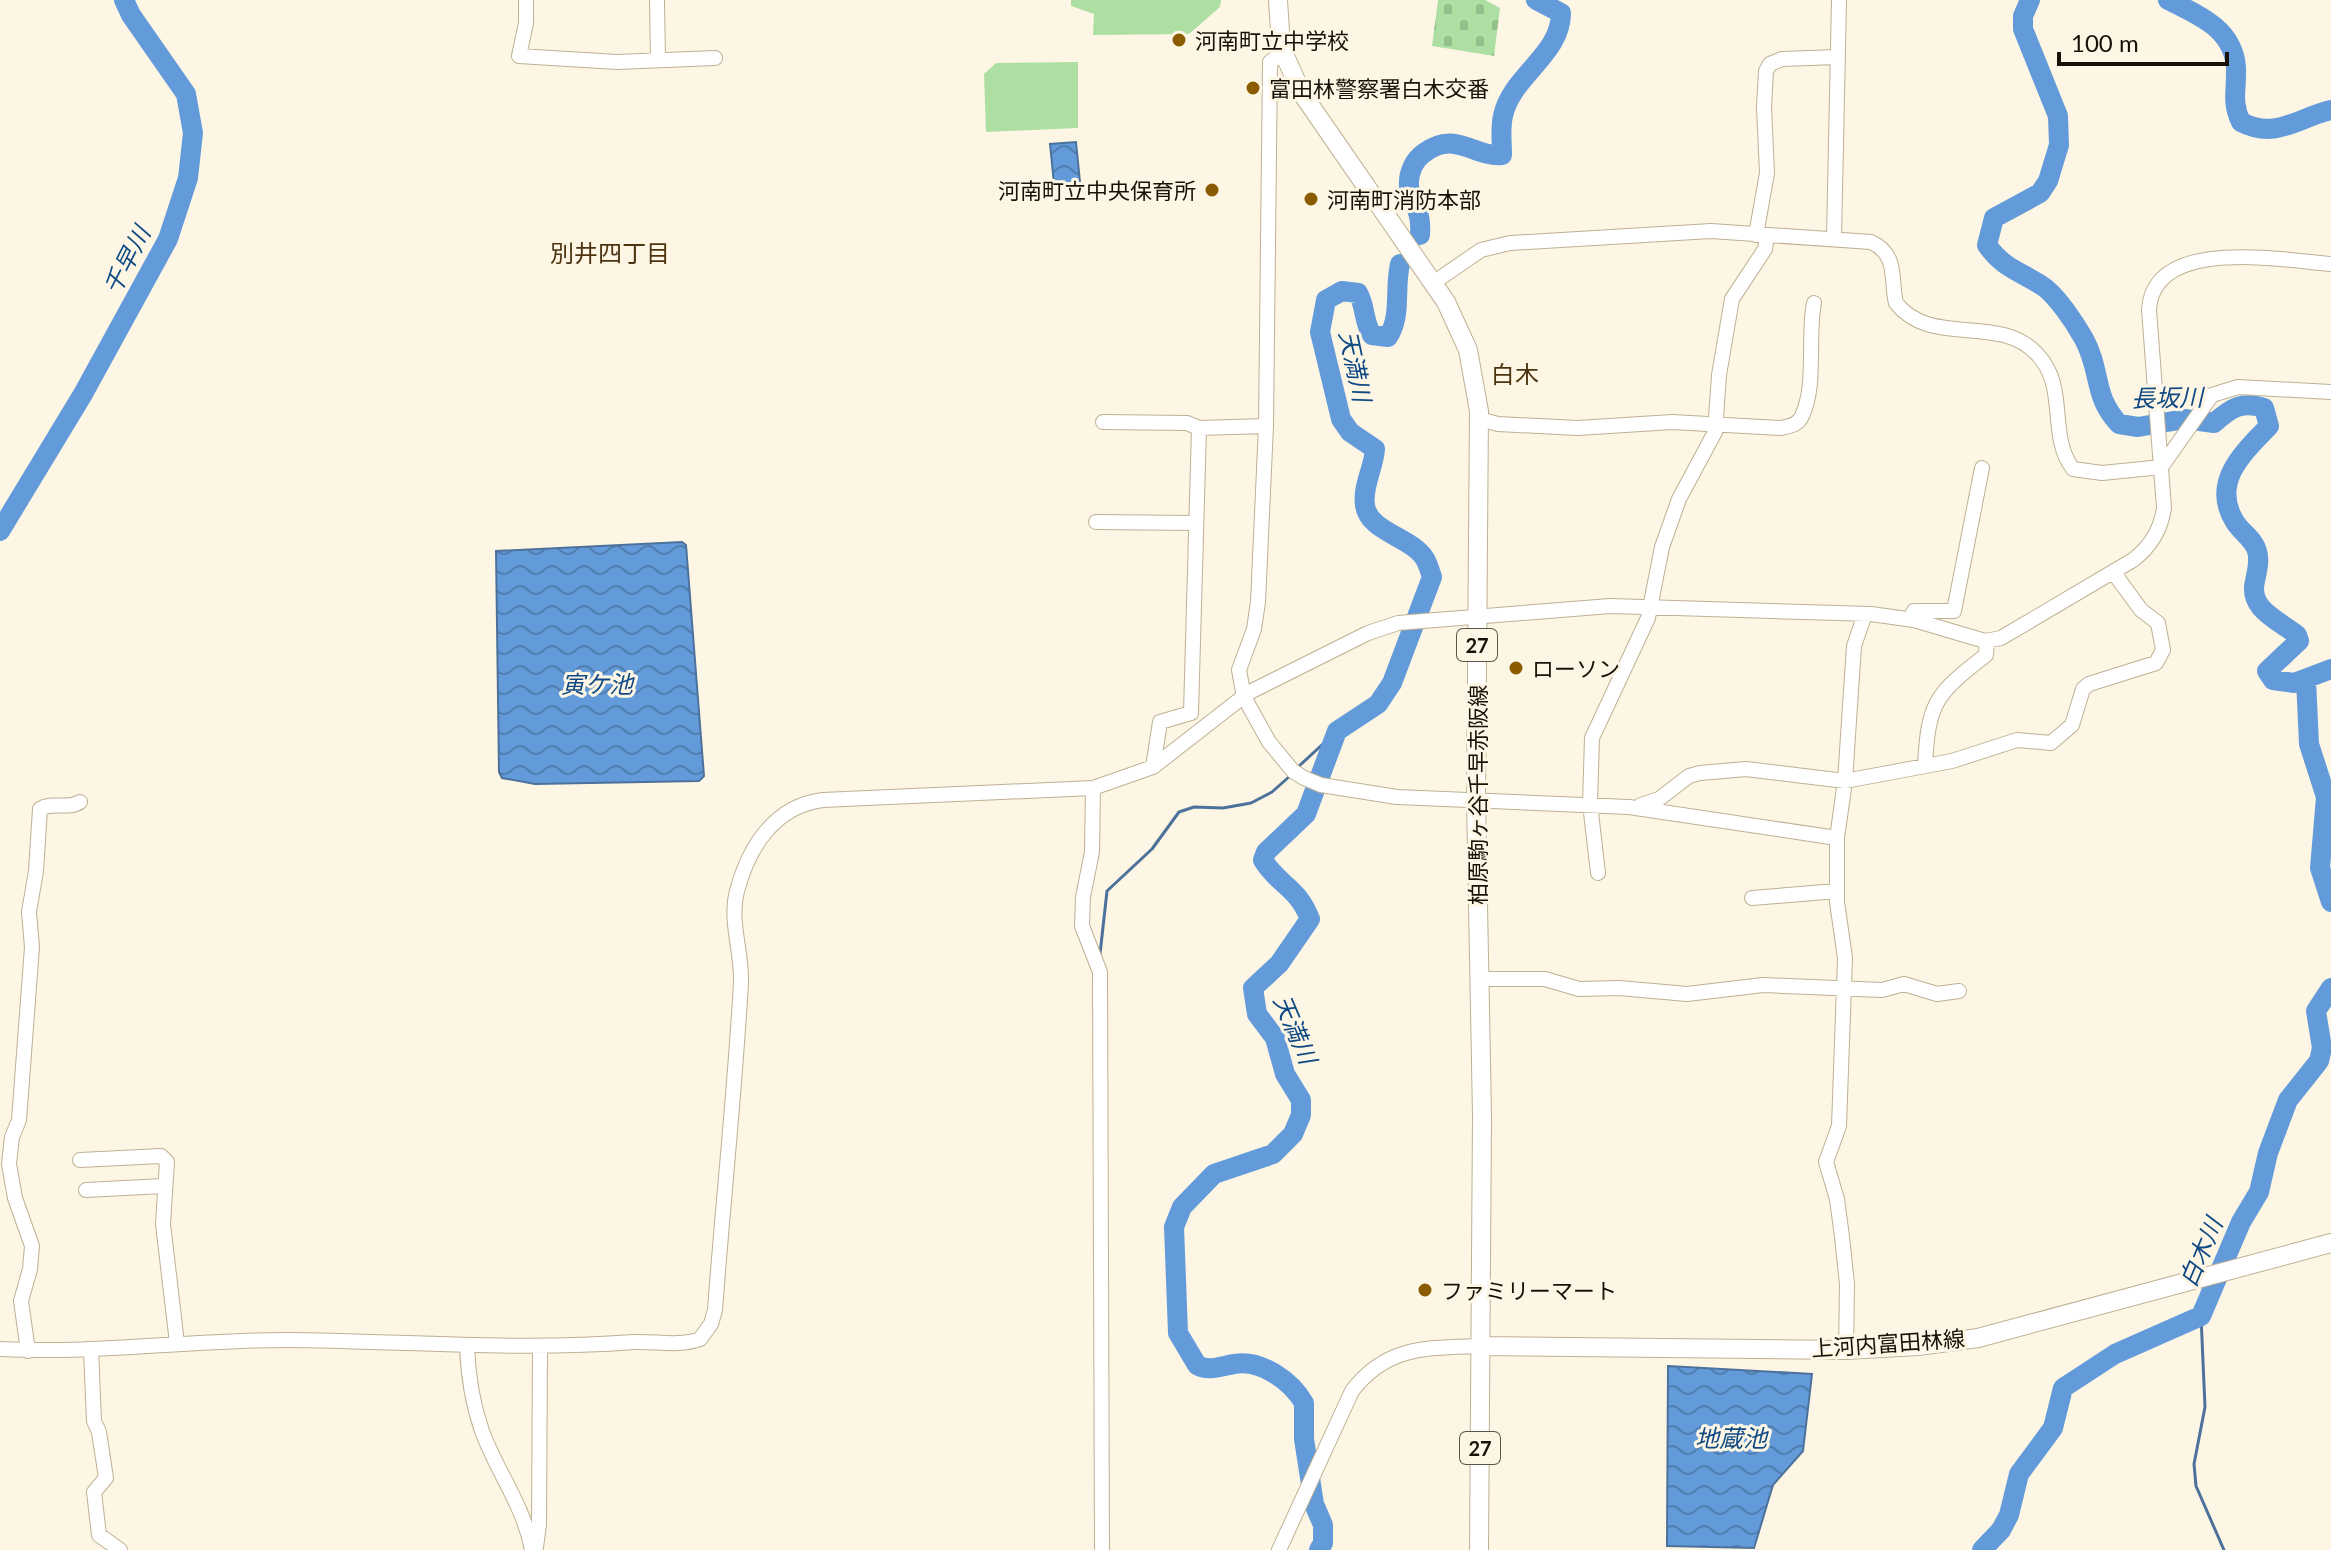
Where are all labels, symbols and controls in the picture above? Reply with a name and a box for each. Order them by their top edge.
scale bar [2059,16,2227,66]
place label: 河南町立中学校 [1195,27,1349,54]
text: 100 m [2071,28,2139,57]
marker: 河南町立中学校 [1170,31,1188,49]
place label: 富田林警察署白木交番 [1269,75,1489,102]
marker: 富田林警察署白木交番 [1244,79,1262,97]
place label: 河南町立中央保育所 [998,177,1196,204]
marker: 河南町立中央保育所 [1203,181,1221,199]
place label: 河南町消防本部 [1327,186,1481,213]
marker: 河南町消防本部 [1302,190,1320,208]
water label: 千早川 [97,219,157,299]
district label: 別井四丁目 [550,238,670,267]
water label: 天満川 [1334,328,1378,407]
district label: 白木 [1491,359,1539,388]
water label: 長坂川 [2131,382,2206,412]
road number: 27 [1457,629,1497,661]
place label: ローソン [1532,655,1620,682]
marker: ローソン [1507,659,1525,677]
water label: 寅ケ池 [561,669,635,698]
street label: 柏原駒ヶ谷千早赤阪線 [1464,685,1491,905]
water label: 天満川 [1269,990,1325,1071]
water label: 白木川 [2173,1210,2229,1291]
place label: ファミリーマート [1441,1277,1617,1304]
marker: ファミリーマート [1416,1281,1434,1299]
street label: 上河内富田林線 [1810,1324,1966,1362]
water label: 地蔵池 [1695,1423,1769,1452]
road number: 27 [1460,1432,1500,1464]

